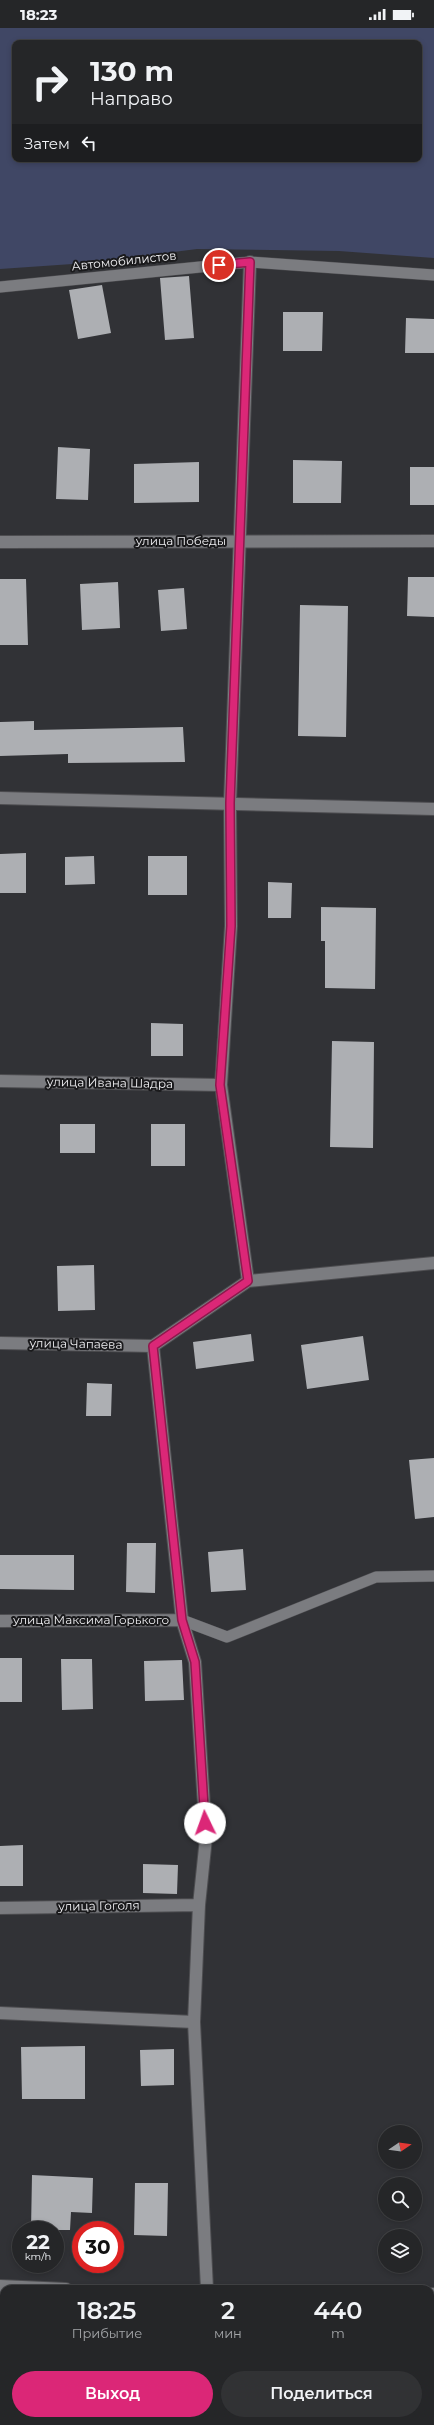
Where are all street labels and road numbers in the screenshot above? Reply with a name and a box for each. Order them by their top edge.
street label: Автомобилистов [71,248,177,273]
street label: улица Победы [135,533,226,548]
street label: улица Ивана Шадра [46,1074,173,1091]
street label: улица Чапаева [28,1335,123,1352]
street label: улица Максима Горького [12,1612,169,1627]
street label: улица Гоголя [57,1897,140,1914]

